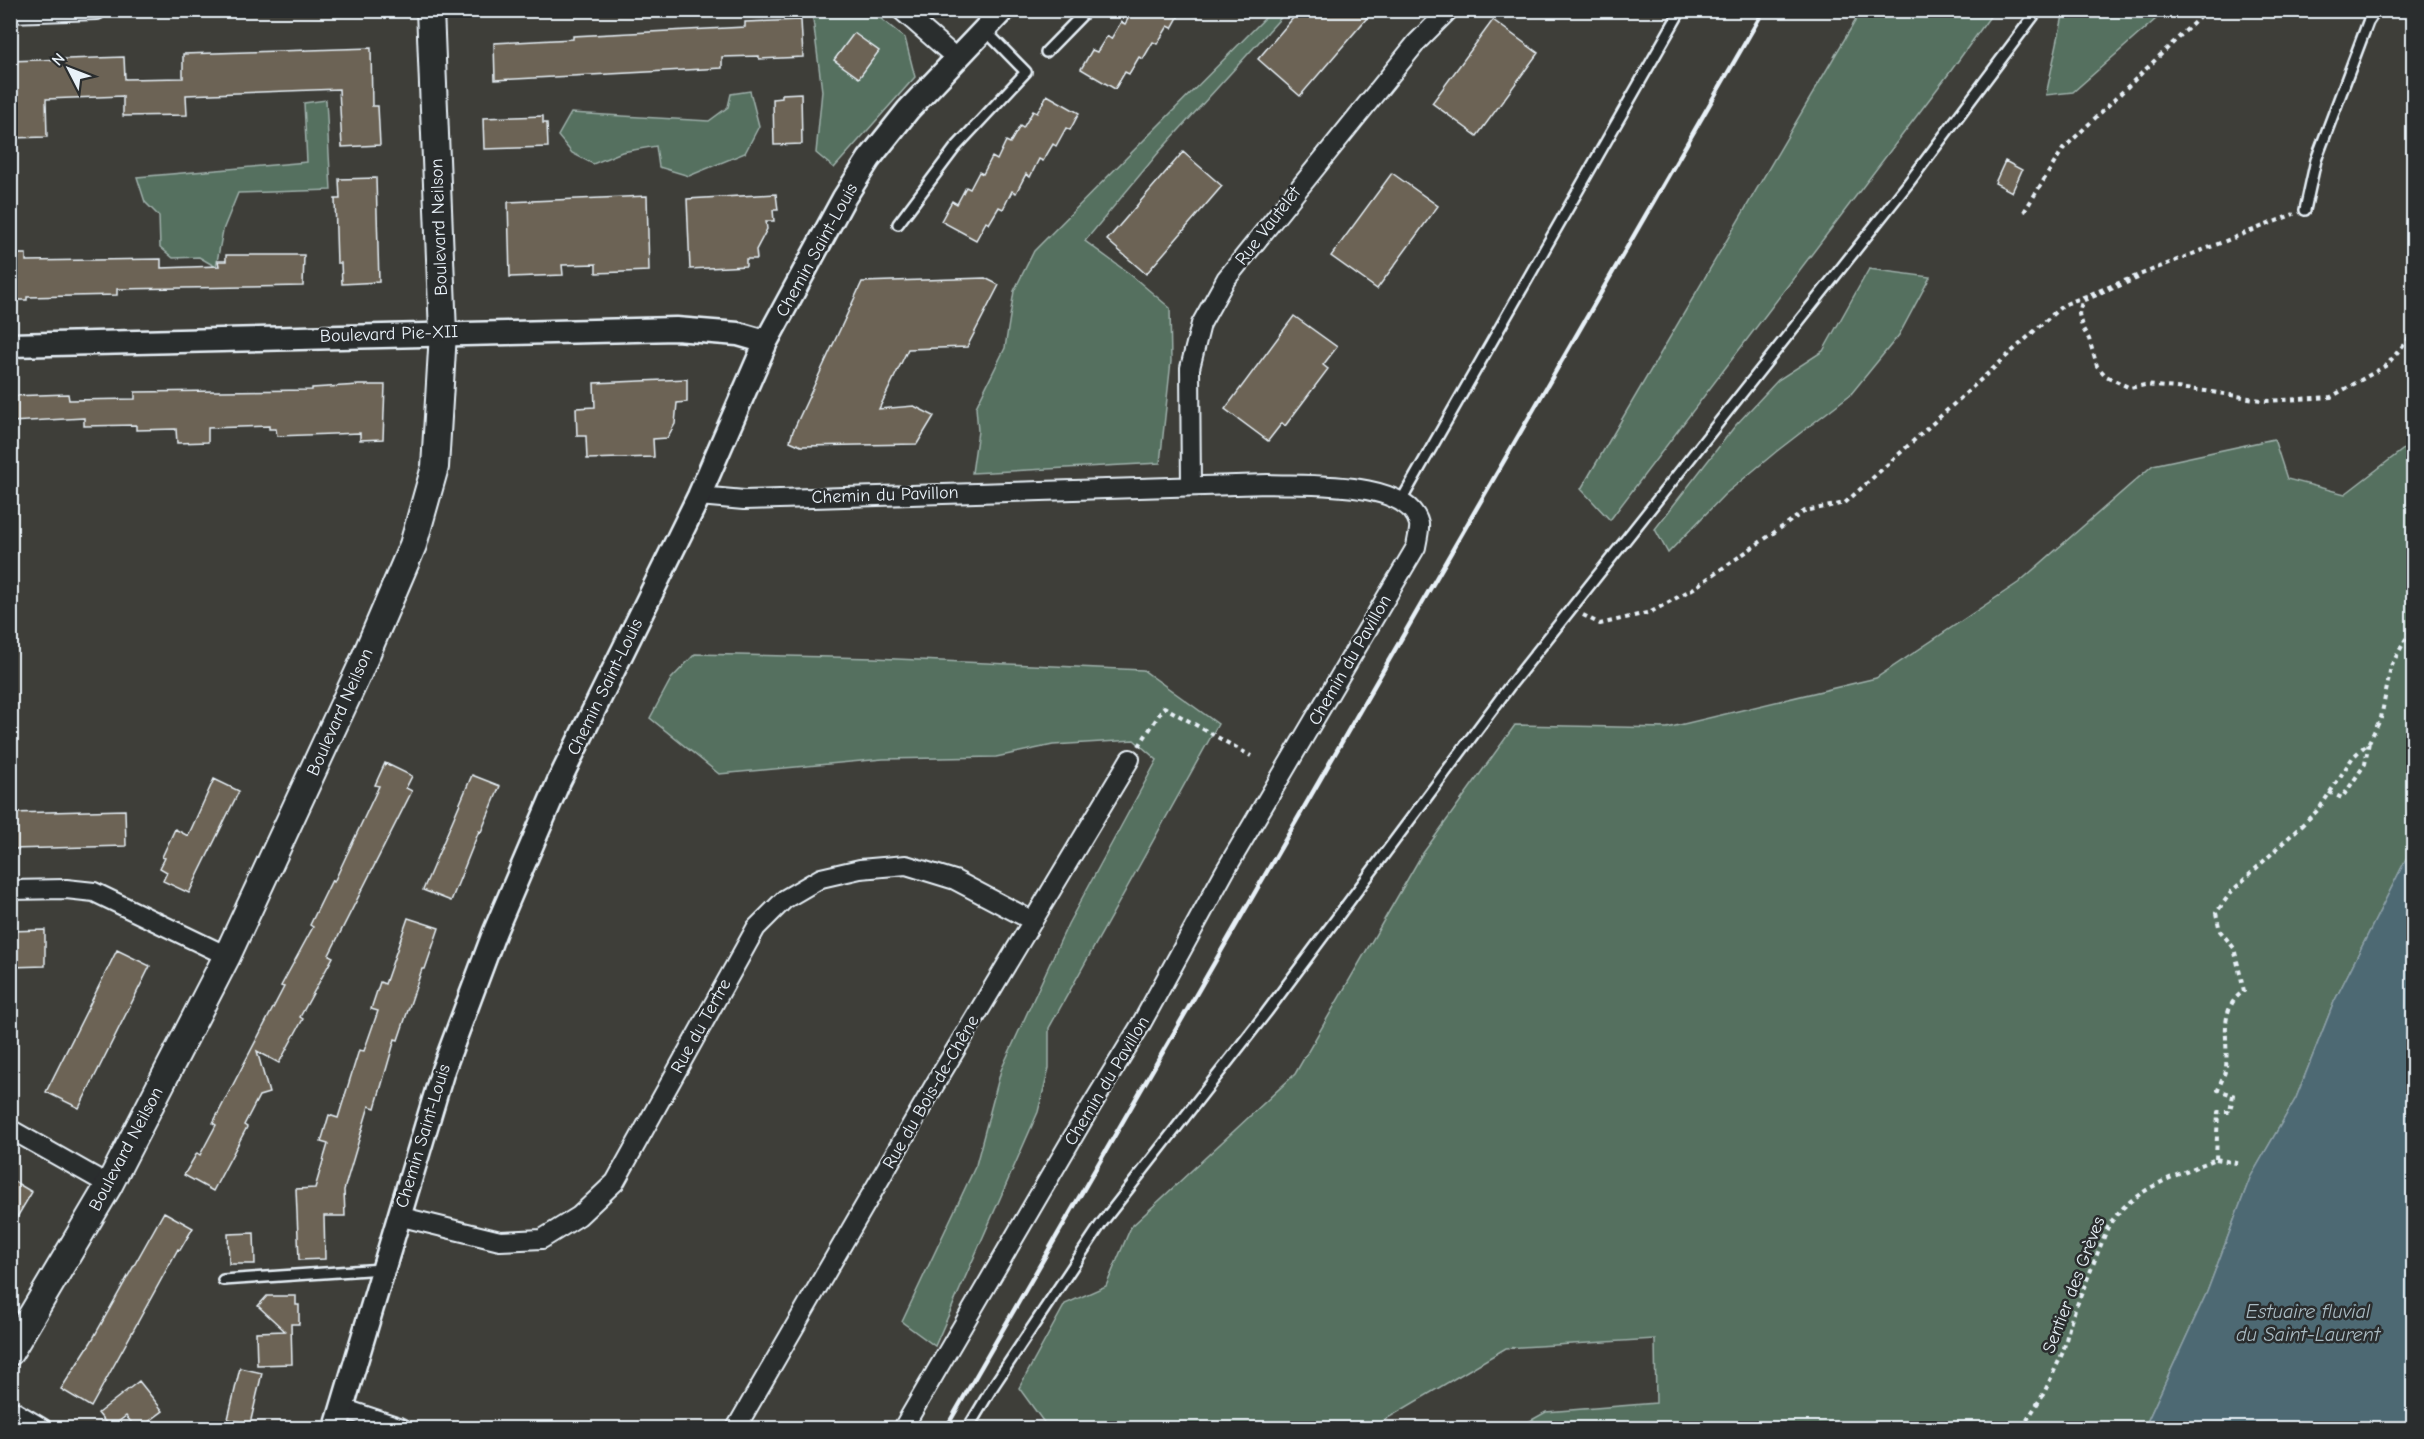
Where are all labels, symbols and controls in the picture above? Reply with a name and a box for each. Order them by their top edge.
north arrow [39,39,99,99]
text: N [48,50,69,70]
street label: Boulevard Neilson [426,158,452,296]
street label: Chemin Saint-Louis [772,180,862,320]
street label: Rue Vautelet [1231,182,1306,269]
street label: Boulevard Pie-XII [320,321,458,347]
street label: Chemin du Pavillon [811,482,959,508]
street label: Chemin du Pavillon [1304,591,1396,729]
street label: Chemin Saint-Louis [563,615,647,759]
street label: Boulevard Neilson [302,645,378,779]
street label: Rue du Tertre [666,975,736,1077]
street label: Rue du Bois-de-Chêne [878,1012,984,1172]
street label: Chemin du Pavillon [1060,1013,1154,1149]
street label: Chemin Saint-Louis [391,1062,455,1210]
street label: Boulevard Neilson [85,1083,167,1215]
street label: Sentier des Grèves [2038,1214,2110,1356]
water label: Estuaire fluvial du Saint-Laurent [2236,1300,2382,1346]

